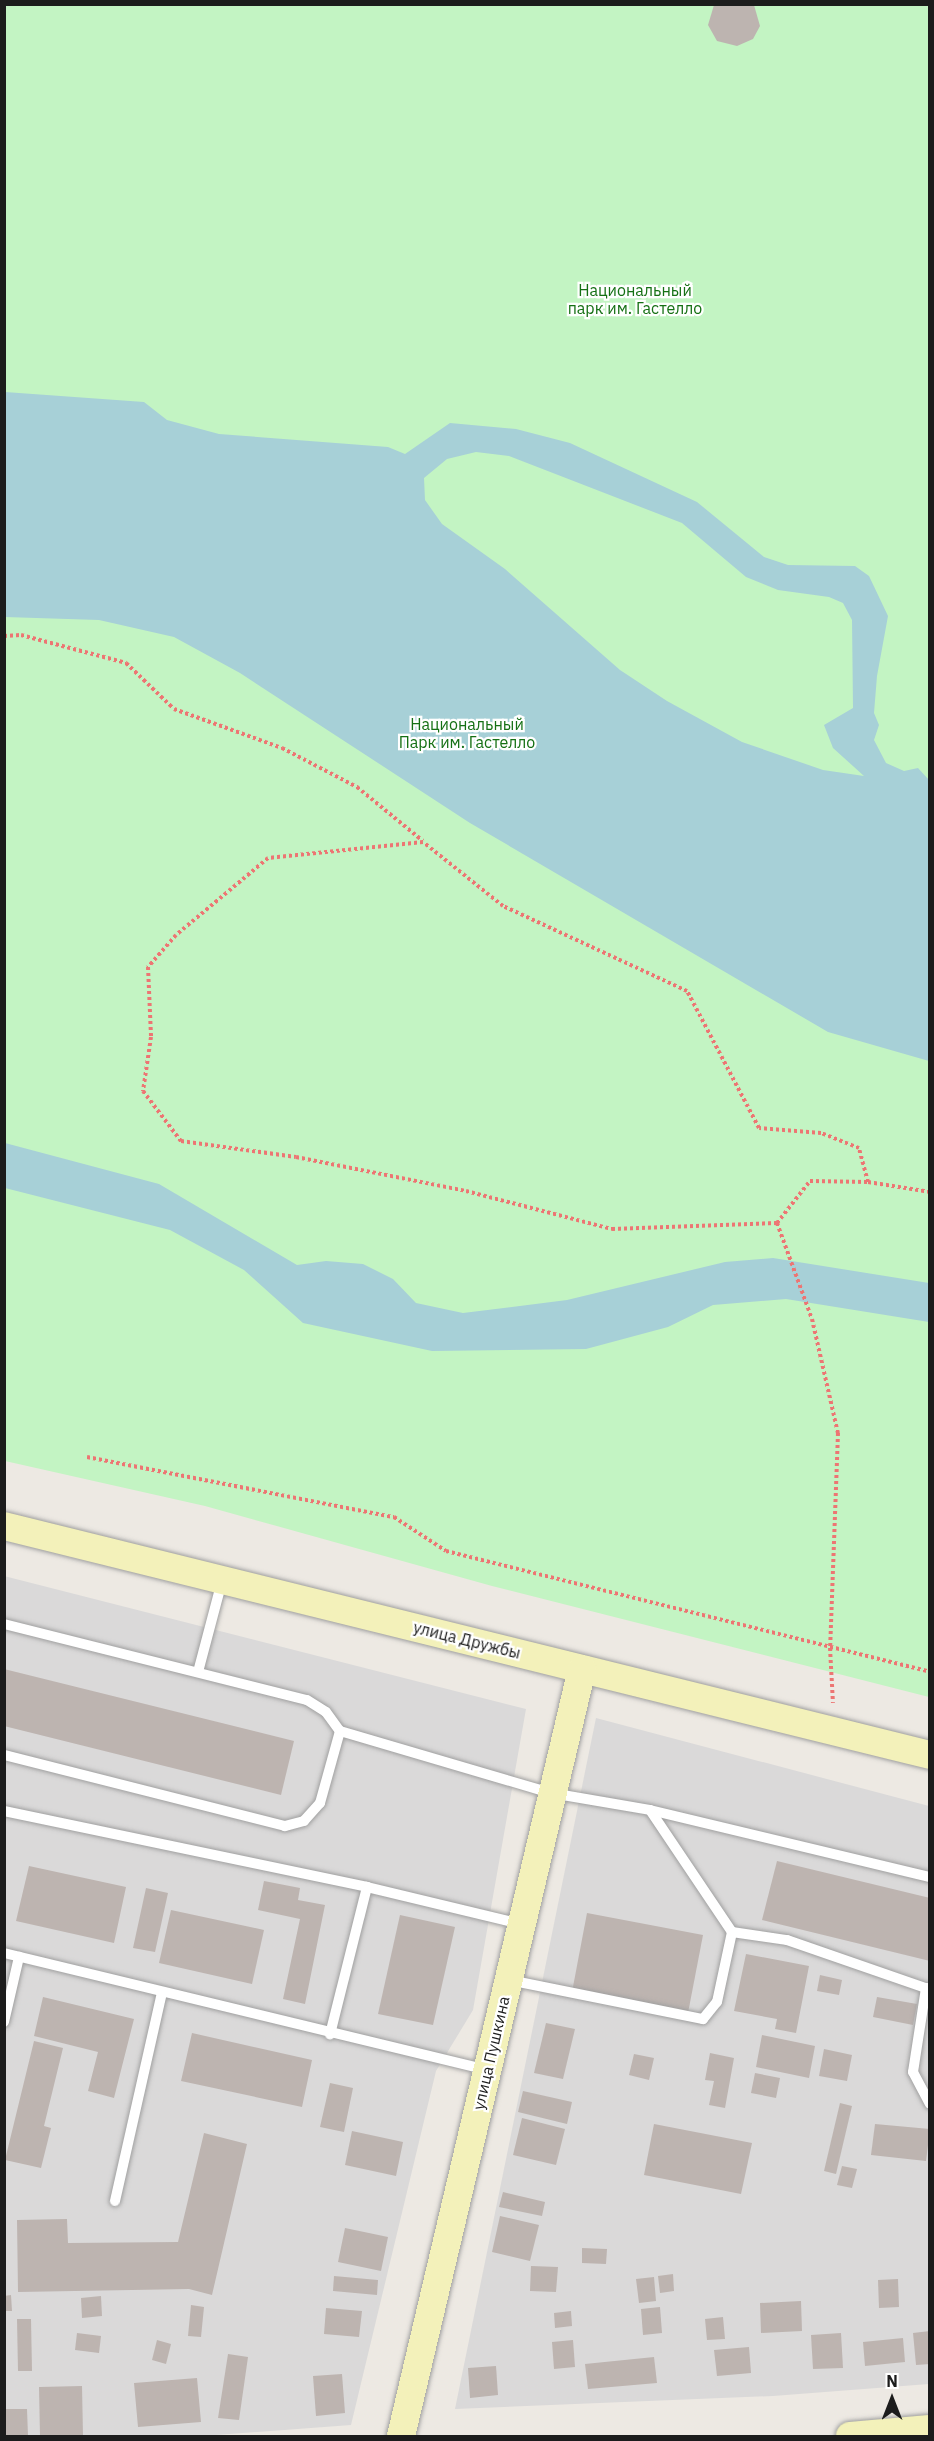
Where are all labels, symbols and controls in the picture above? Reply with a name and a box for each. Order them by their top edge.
park label: Национальный парк им. Гастелло [568,280,702,318]
park label: Национальный Парк им. Гастелло [399,714,535,752]
street label: улица Дружбы [411,1617,523,1663]
street label: улица Пушкина [469,1994,513,2112]
north arrow [862,2369,922,2429]
text: N [886,2371,898,2391]

